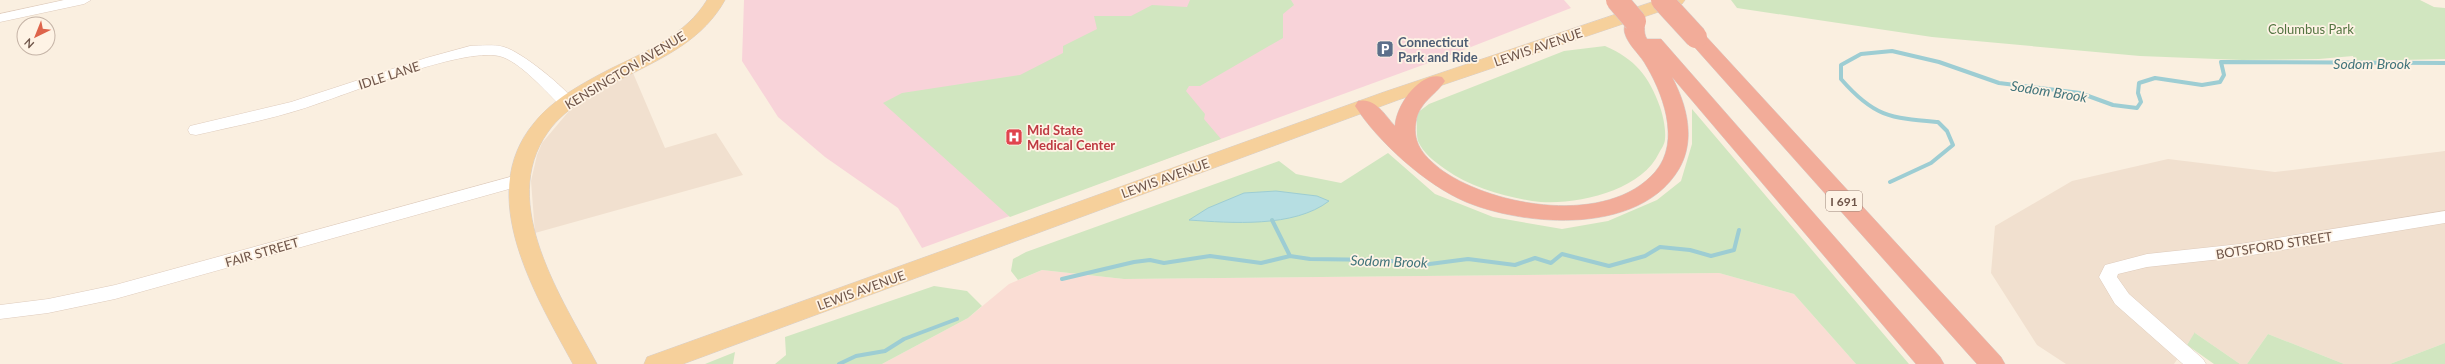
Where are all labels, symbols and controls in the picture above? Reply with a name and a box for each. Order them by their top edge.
north arrow [16,16,56,56]
park label: Columbus Park [2268,21,2354,37]
street label: LEWIS AVENUE [1492,24,1584,70]
street label: KENSINGTON AVENUE [562,28,688,112]
place label: Connecticut Park and Ride [1398,34,1478,65]
text: N [21,36,36,51]
parking icon: Connecticut Park and Ride [1375,39,1395,59]
water label: Sodom Brook [2333,55,2411,72]
street label: IDLE LANE [356,58,422,92]
water label: Sodom Brook [2009,77,2089,105]
place label: Mid State Medical Center [1027,122,1115,153]
hospital icon: Mid State Medical Center [1004,127,1024,147]
street label: LEWIS AVENUE [1119,155,1211,201]
road number: I 691 [1826,191,1862,211]
street label: BOTSFORD STREET [2215,228,2334,262]
street label: FAIR STREET [223,234,301,270]
water label: Sodom Brook [1350,251,1428,271]
street label: LEWIS AVENUE [815,267,907,313]

